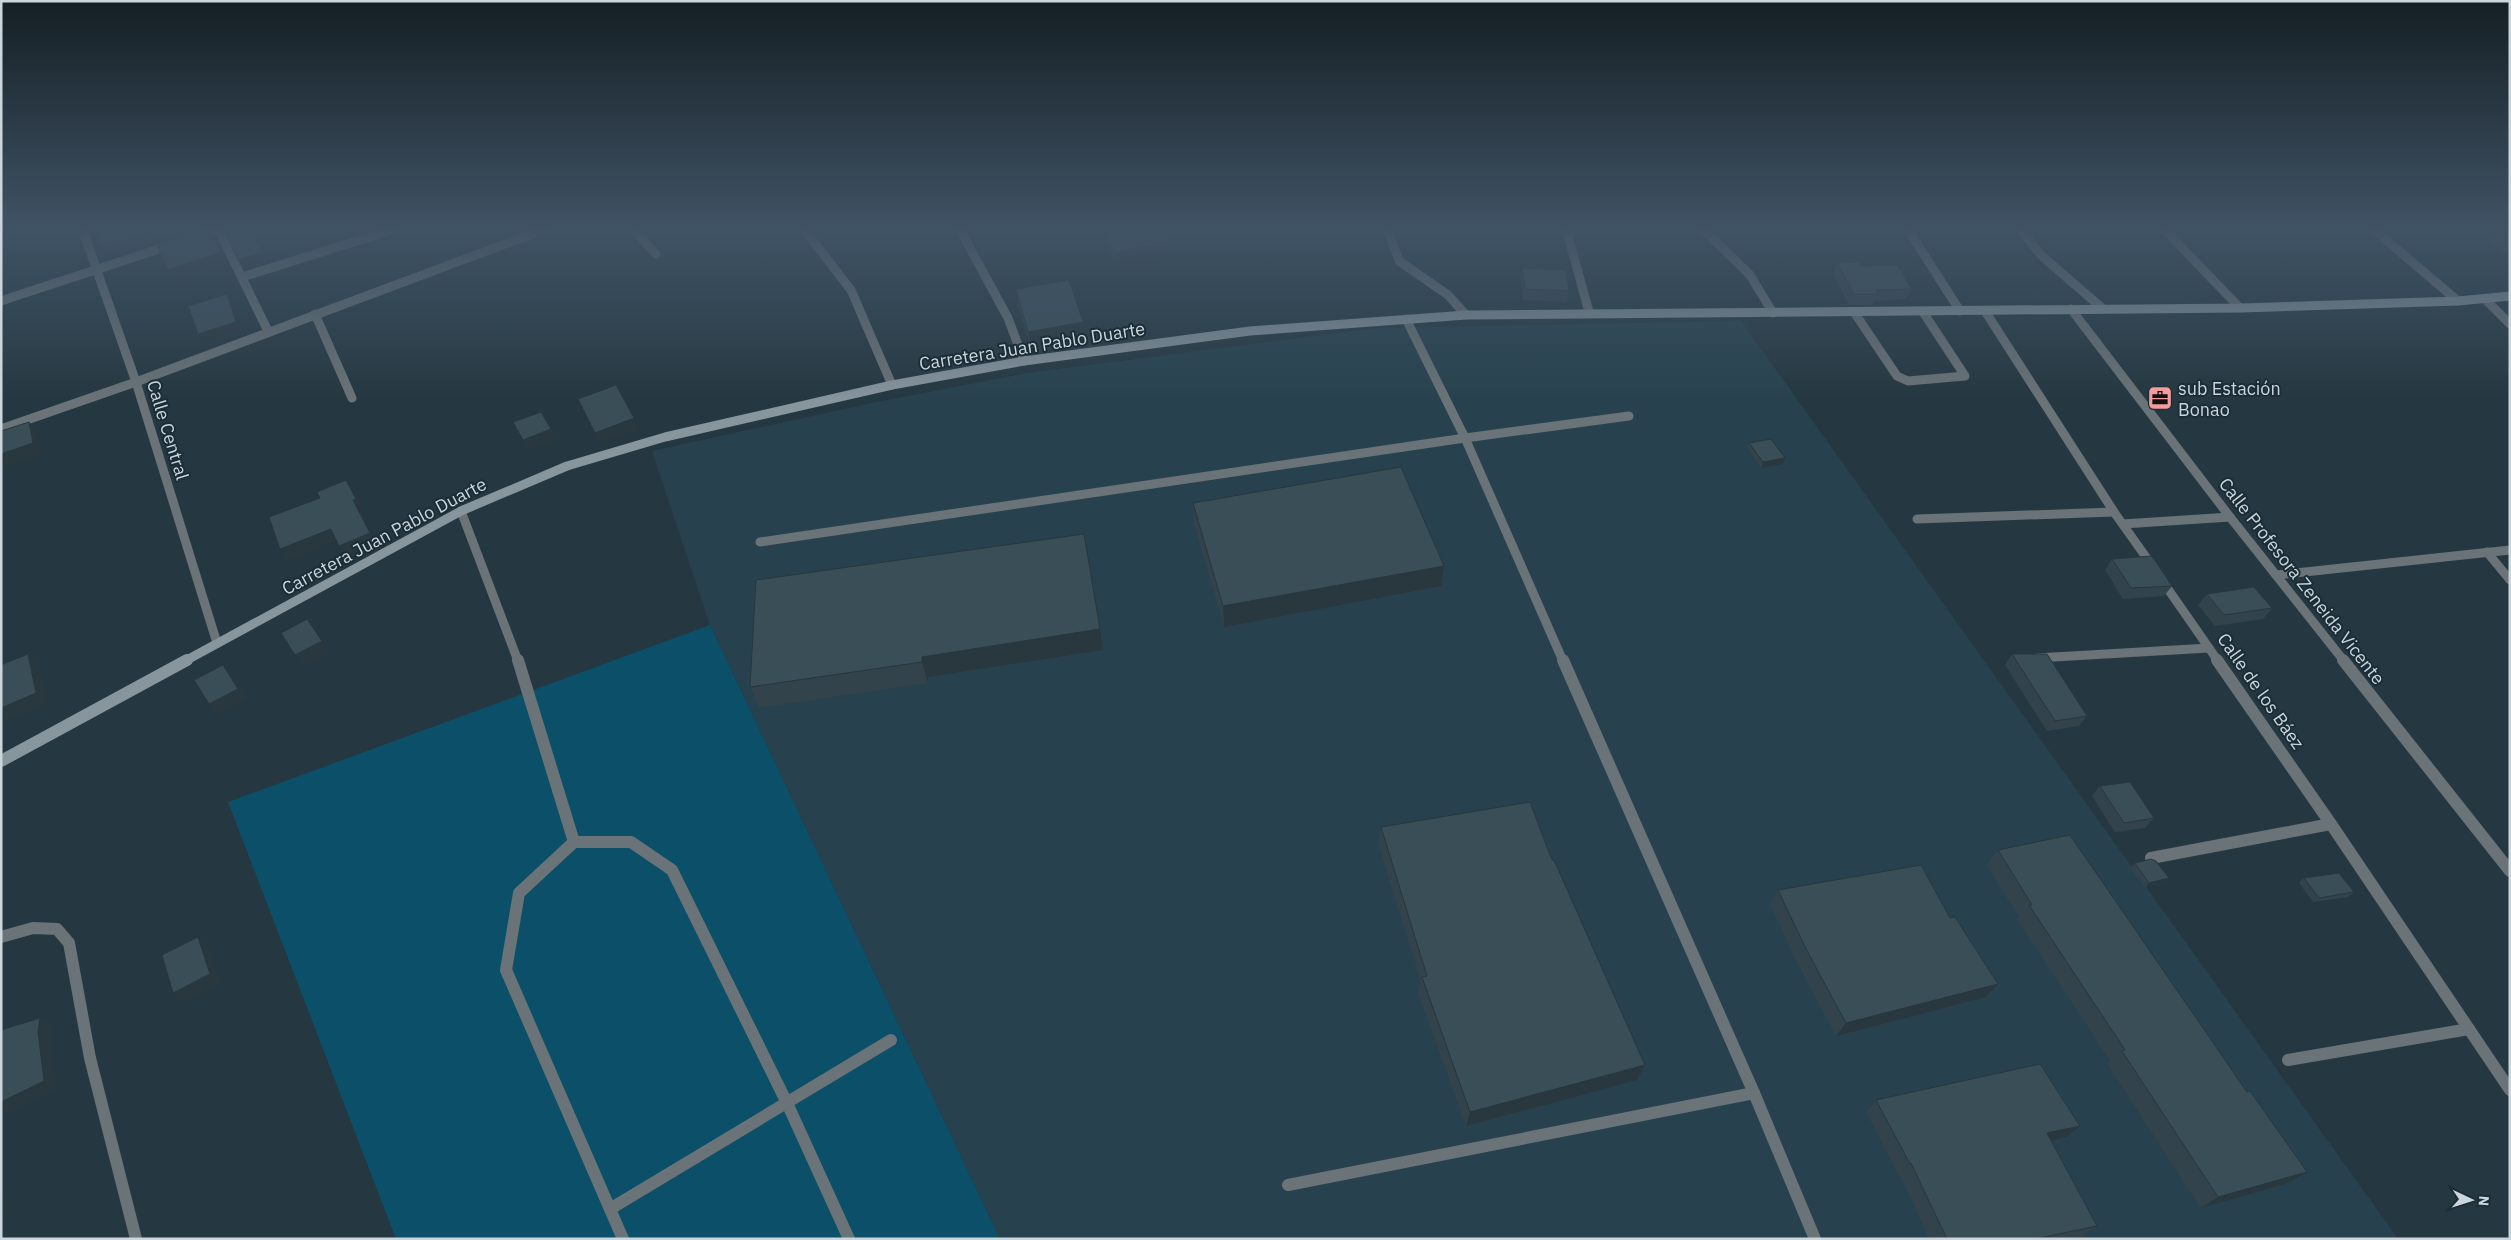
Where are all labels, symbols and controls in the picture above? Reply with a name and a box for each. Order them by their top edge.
street label: Carretera Juan Pablo Duarte [917,317,1147,375]
street label: Calle Central [142,377,194,483]
place label: sub Estación Bonao [2178,377,2281,421]
office icon: sub Estación Bonao [2147,385,2173,411]
street label: Carretera Juan Pablo Duarte [278,472,490,600]
street label: Calle Profesora Zeneida Vicente [2214,473,2390,689]
street label: Calle de los Báez [2212,628,2310,754]
north arrow [2446,1175,2496,1225]
text: N [2475,1195,2493,1207]

